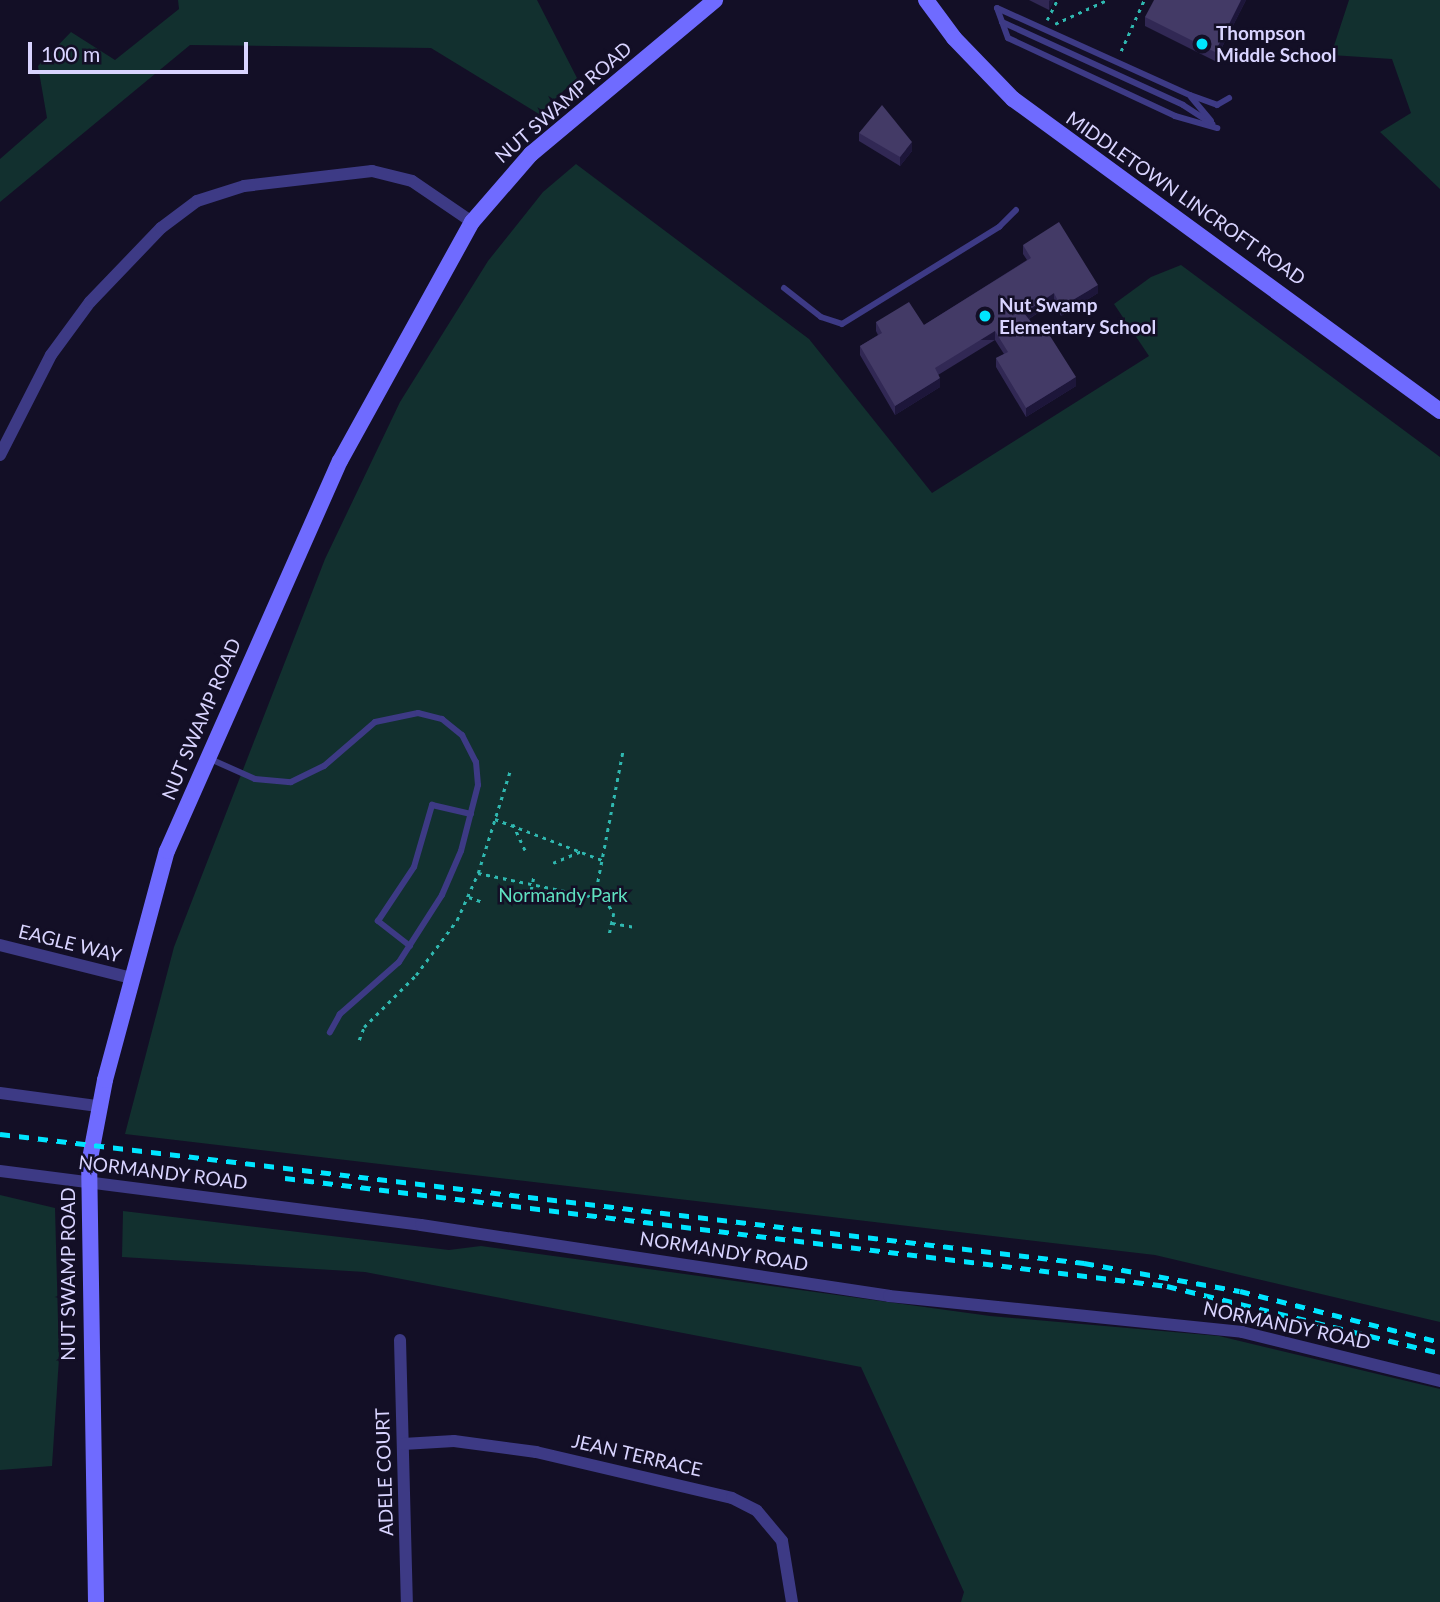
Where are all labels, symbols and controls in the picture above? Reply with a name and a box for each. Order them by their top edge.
place label: Thompson Middle School [1216,22,1337,66]
scale bar [32,28,252,72]
street label: NUT SWAMP ROAD [490,36,636,168]
marker: Thompson Middle School [1194,36,1210,52]
text: 100 m [41,41,100,66]
street label: MIDDLETOWN LINCROFT ROAD [1062,106,1310,290]
place label: Nut Swamp Elementary School [999,294,1157,338]
marker: Nut Swamp Elementary School [977,308,993,324]
street label: NUT SWAMP ROAD [156,634,246,804]
park label: Normandy Park [498,884,628,906]
street label: EAGLE WAY [16,919,124,967]
street label: NORMANDY ROAD [77,1150,249,1194]
street label: NUT SWAMP ROAD [57,1187,79,1361]
street label: NORMANDY ROAD [638,1226,810,1276]
street label: NORMANDY ROAD [1201,1296,1373,1354]
street label: ADELE COURT [370,1408,398,1536]
street label: JEAN TERRACE [569,1429,705,1481]

